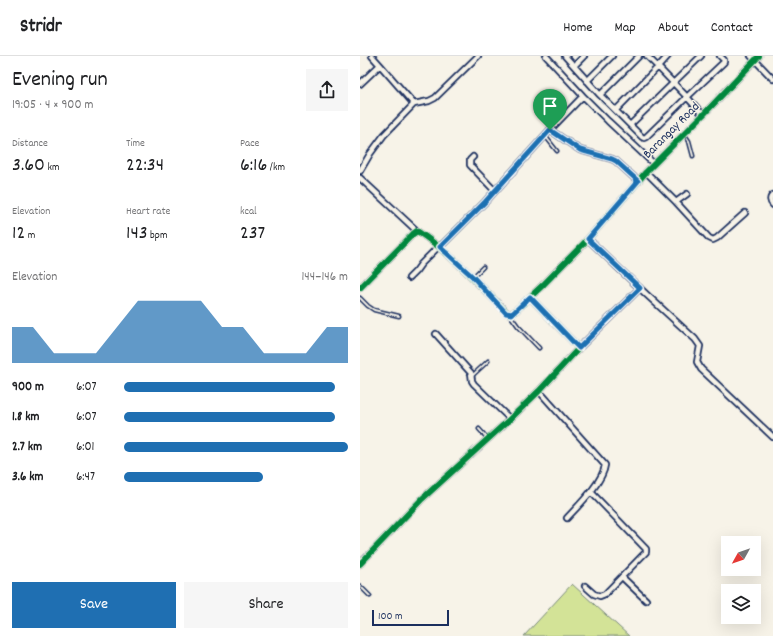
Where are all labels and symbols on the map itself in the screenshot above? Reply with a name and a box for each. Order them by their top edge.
pin [533,89,567,130]
street label: Barangay Road [639,98,705,164]
north arrow [721,536,761,576]
scale bar [372,608,449,627]

